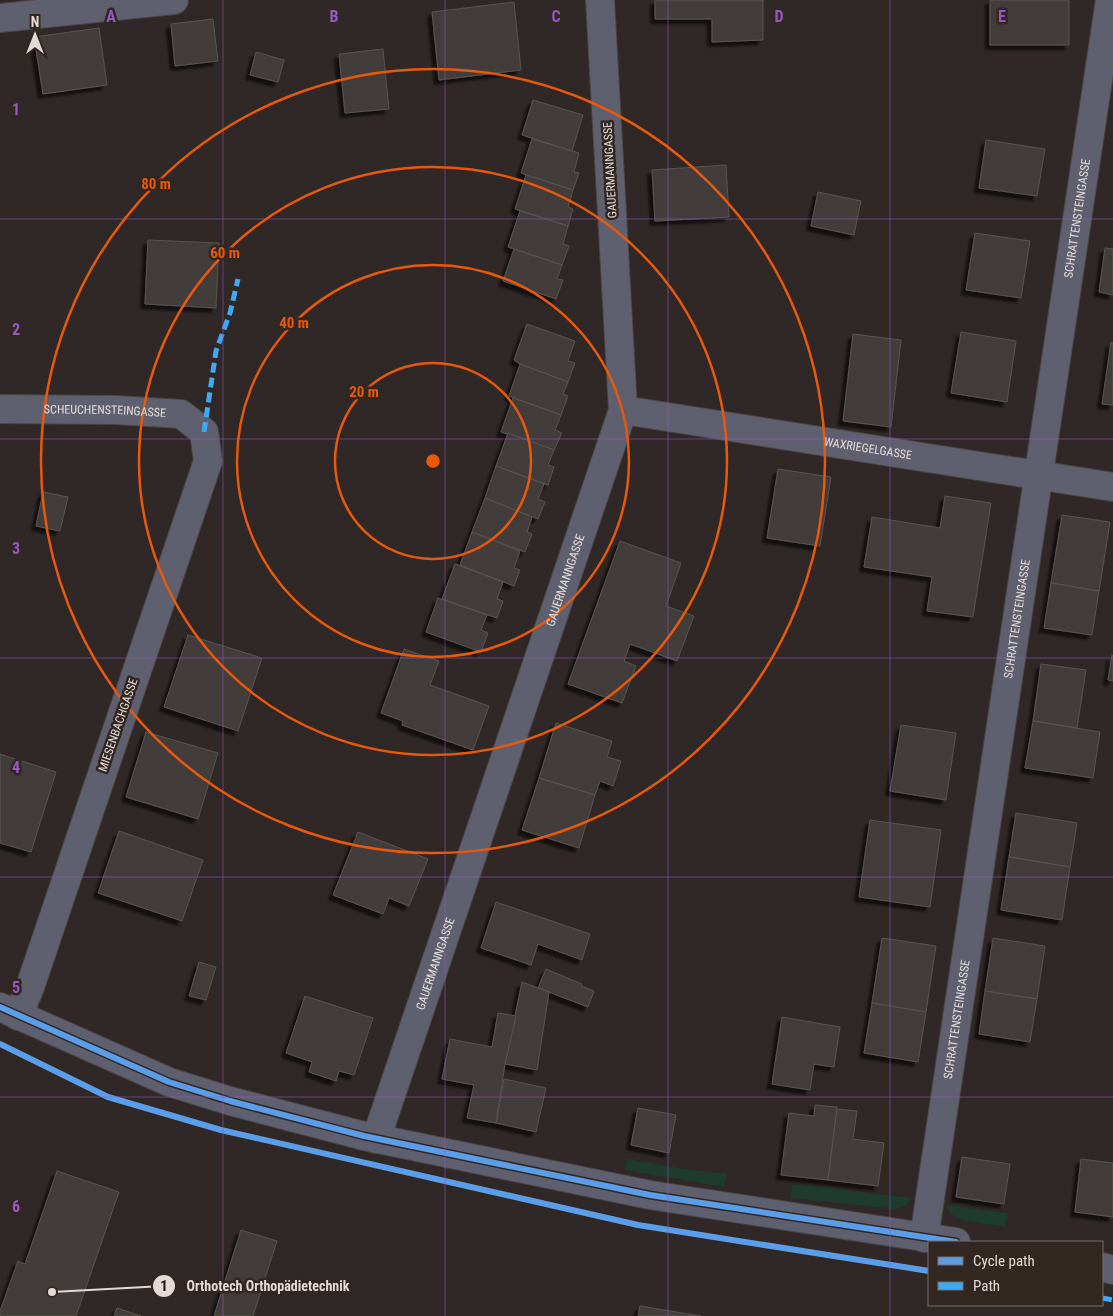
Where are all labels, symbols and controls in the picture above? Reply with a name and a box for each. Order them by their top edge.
text: A [106,7,116,26]
text: B [330,7,339,26]
text: C [551,7,561,26]
text: D [774,7,784,26]
text: E [998,7,1006,26]
north arrow [10,10,60,60]
text: N [31,14,39,30]
text: 1 [12,100,20,119]
street label: GAUERMANNGASSE [600,121,620,218]
street label: SCHRATTENSTEINGASSE [1061,158,1093,279]
text: 80 m [141,175,171,193]
text: 60 m [210,244,240,262]
text: 40 m [279,314,309,332]
text: 2 [12,320,20,339]
text: 20 m [349,383,379,401]
street label: SCHEUCHENSTEINGASSE [44,402,166,420]
street label: WAXRIEGELGASSE [823,435,913,462]
centre of rings [424,452,442,470]
street label: GAUERMANNGASSE [543,532,587,628]
text: 3 [12,539,20,558]
street label: SCHRATTENSTEINGASSE [1001,558,1033,680]
street label: MIESENBACHGASSE [95,676,141,773]
text: 4 [12,758,20,777]
street label: GAUERMANNGASSE [413,916,457,1012]
street label: SCHRATTENSTEINGASSE [941,959,973,1080]
text: 5 [12,978,20,997]
text: 6 [12,1197,20,1216]
legend [928,1241,1103,1306]
text: Cycle path [973,1252,1035,1270]
callout: Orthotech Orthopädietechnik [151,1271,359,1300]
text: 1 [160,1277,168,1295]
text: Path [973,1277,1000,1295]
text: Orthotech Orthopädietechnik [187,1278,350,1294]

